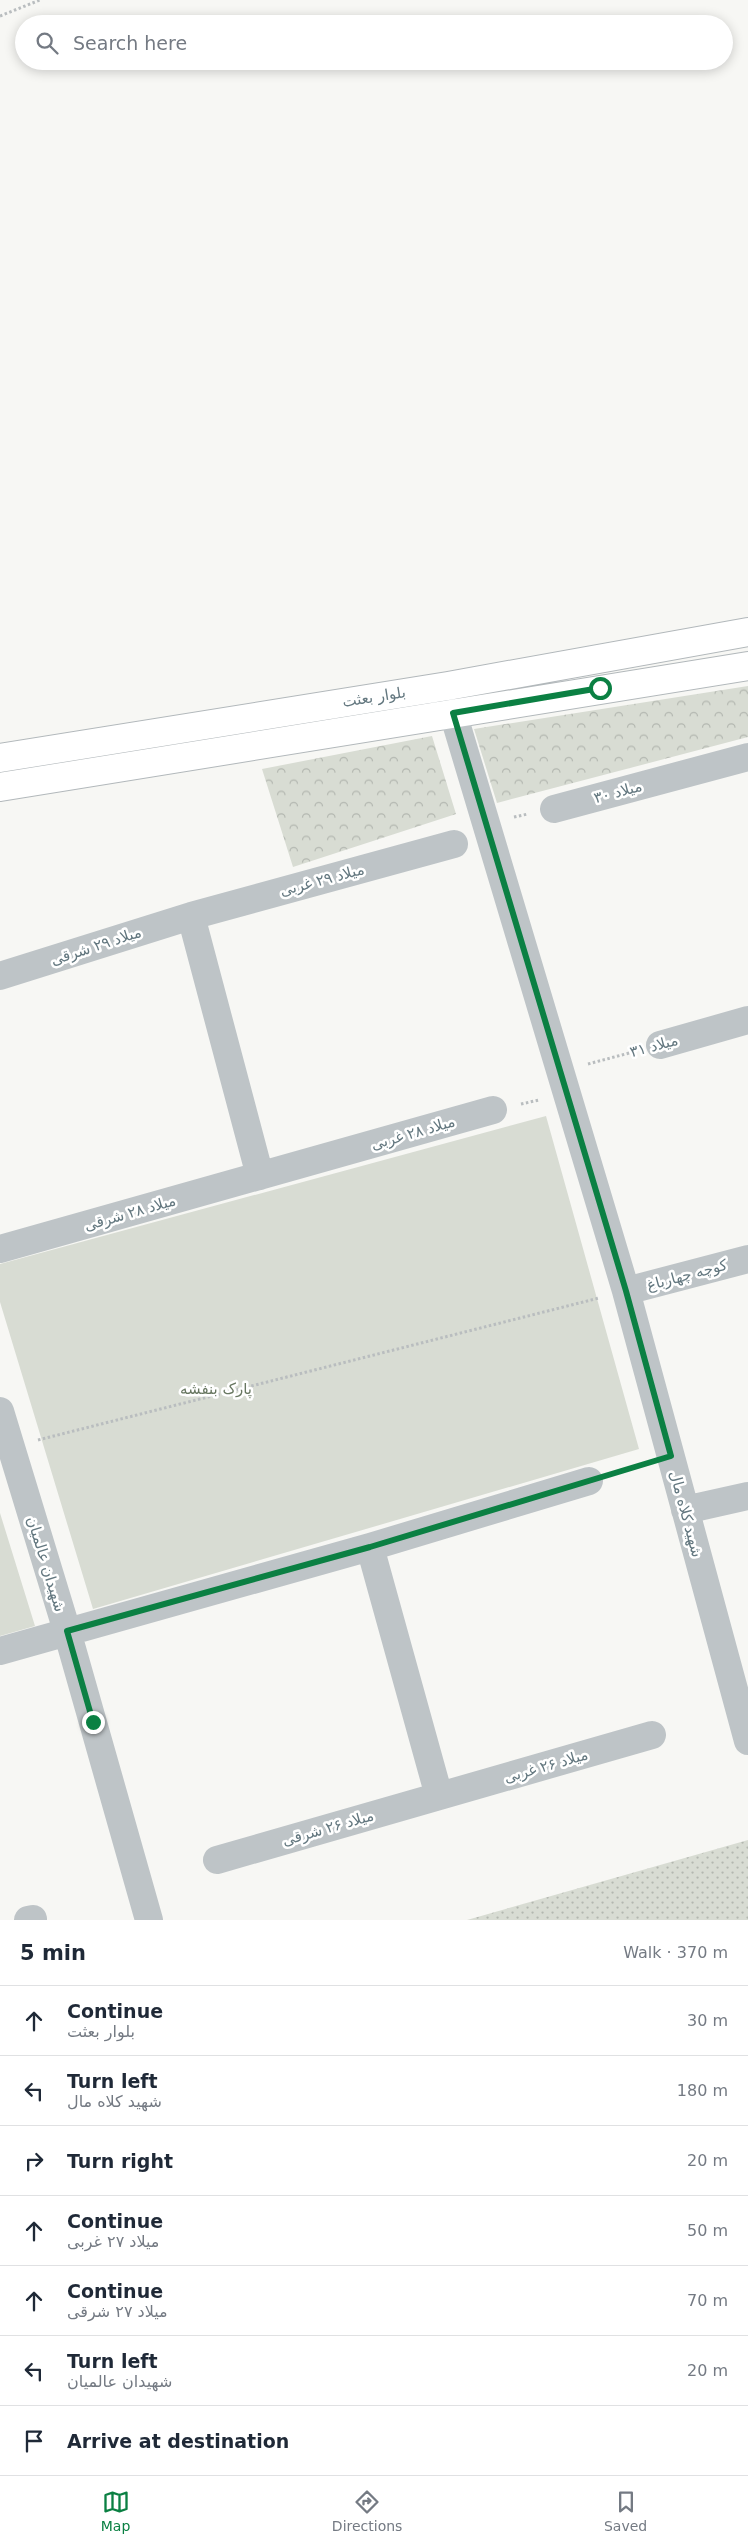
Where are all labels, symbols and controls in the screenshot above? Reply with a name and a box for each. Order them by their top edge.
search box [15,15,733,70]
icon: search [33,29,61,57]
text: Search here [73,32,187,54]
route start [589,677,612,700]
street label: بلوار بعثت [341,683,407,711]
street label: میلاد ۳۰ [592,777,644,807]
street label: میلاد ۲۹ غربی [278,860,366,900]
street label: میلاد ۲۹ شرقی [48,923,144,969]
street label: میلاد ۳۱ [628,1031,680,1061]
street label: میلاد ۲۸ غربی [369,1112,457,1154]
street label: میلاد ۲۸ شرقی [82,1191,178,1235]
street label: کوچه چهارباغ [645,1255,730,1294]
park label: پارک بنفشه [180,1380,252,1399]
street label: شهید کلاه مال [666,1469,706,1559]
street label: شهیدان عالمیان [23,1514,69,1614]
route end [82,1711,105,1734]
street label: میلاد ۲۶ غربی [502,1745,590,1787]
street label: میلاد ۲۶ شرقی [280,1806,376,1850]
text: 5 min [20,1941,86,1965]
text: Walk · 370 m [623,1943,728,1962]
text: Continue [67,2000,163,2022]
icon: ahead [20,2007,48,2035]
text: 30 m [687,2011,728,2030]
text: بلوار بعثت [67,2022,135,2041]
text: Turn left [67,2070,158,2092]
icon: left [20,2077,48,2105]
text: 180 m [677,2081,728,2100]
text: شهید کلاه مال [67,2092,162,2111]
icon: right [20,2147,48,2175]
text: Turn right [67,2150,173,2172]
text: 20 m [687,2151,728,2170]
text: Continue [67,2210,163,2232]
icon: ahead [20,2217,48,2245]
text: 50 m [687,2221,728,2240]
text: میلاد ۲۷ غربی [67,2232,159,2251]
text: Continue [67,2280,163,2302]
icon: ahead [20,2287,48,2315]
text: 70 m [687,2291,728,2310]
text: میلاد ۲۷ شرقی [67,2302,168,2321]
text: Turn left [67,2350,158,2372]
icon: left [20,2357,48,2385]
text: 20 m [687,2361,728,2380]
text: شهیدان عالمیان [67,2372,172,2391]
icon: arrive [20,2427,48,2455]
text: Arrive at destination [67,2430,289,2452]
tab: Map [101,2488,130,2534]
tab: Directions [332,2488,402,2534]
tab: Saved [604,2488,647,2534]

